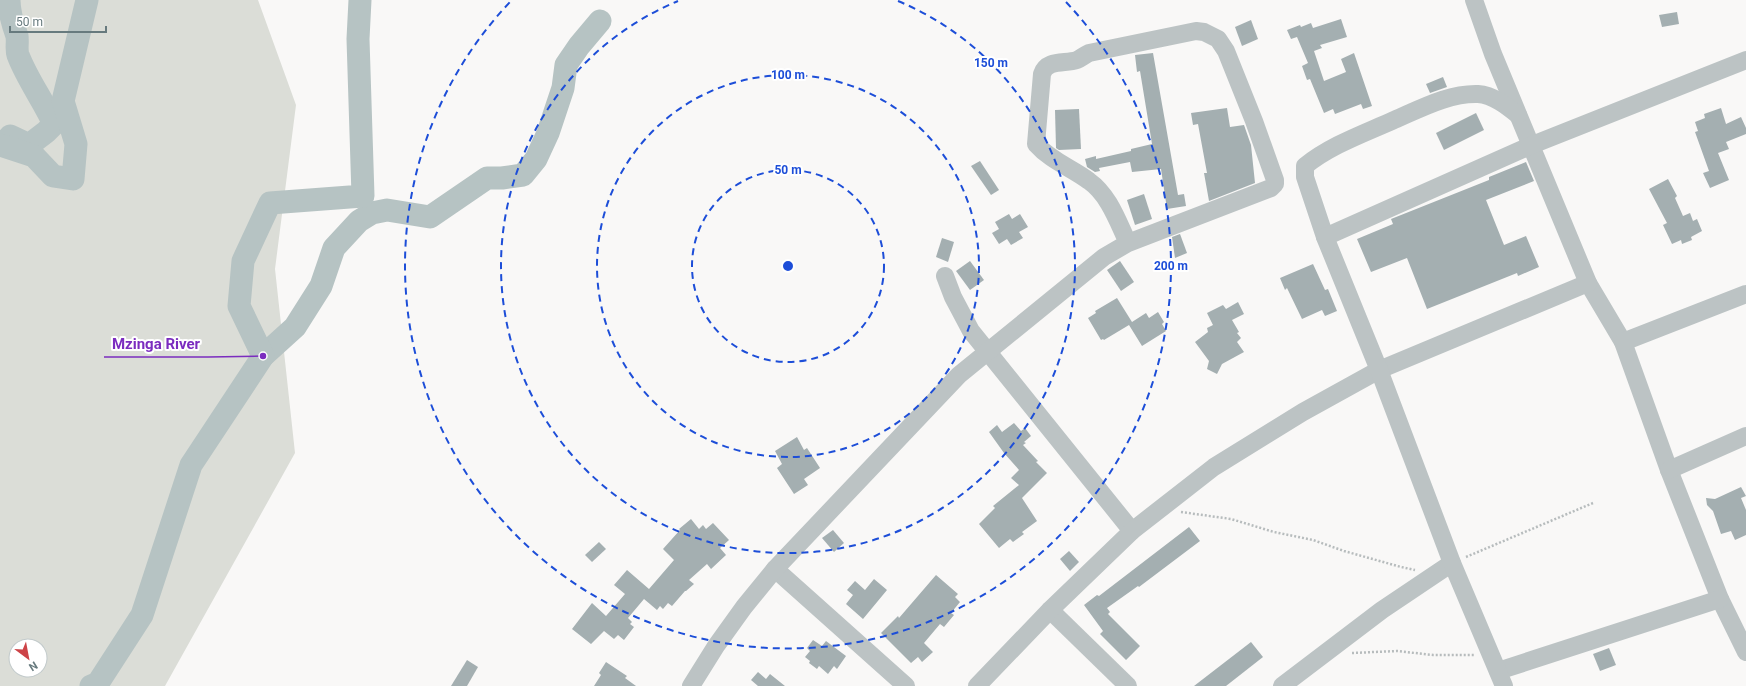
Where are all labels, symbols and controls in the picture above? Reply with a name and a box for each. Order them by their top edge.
scale bar [10,8,106,34]
text: 50 m [16,15,43,29]
text: 150 m [974,56,1008,70]
text: 100 m [771,68,805,82]
text: 50 m [774,163,802,177]
centre of rings [781,259,795,273]
text: 200 m [1154,259,1188,273]
callout: Mzinga River [104,330,208,357]
text: Mzinga River [112,335,201,353]
north arrow [8,638,48,678]
text: N [26,658,40,674]

